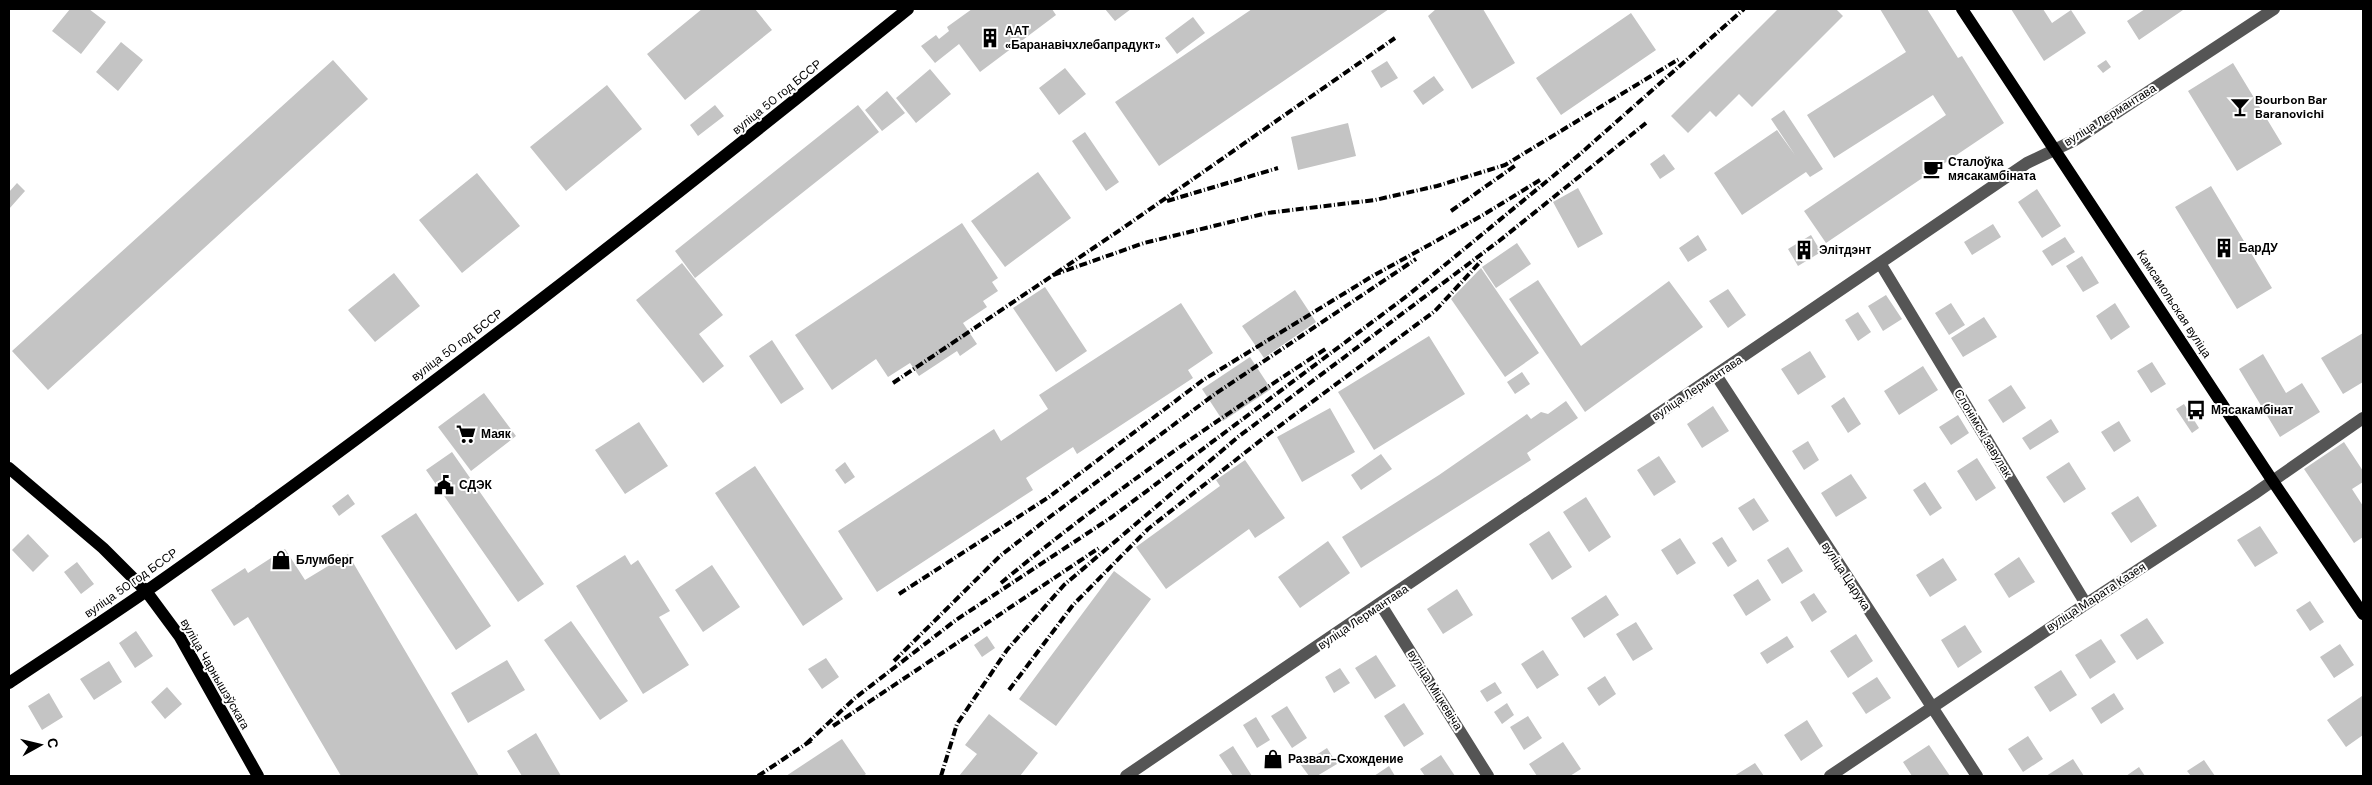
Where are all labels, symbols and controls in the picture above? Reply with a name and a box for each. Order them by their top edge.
place label: ААТ «Баранавічхлебапрадукт» [1005,23,1161,53]
building icon: ААТ «Баранавічхлебапрадукт» [979,27,1001,49]
street label: вуліца 50 год БССР [729,56,825,138]
street label: вуліца Лермантава [2061,80,2159,150]
place label: Bourbon Bar Baranovichi [2255,92,2327,122]
bar icon: Bourbon Bar Baranovichi [2229,96,2251,118]
place label: Сталоўка мясакамбіната [1948,154,2036,184]
cafe icon: Сталоўка мясакамбіната [1922,158,1944,180]
building icon: БарДУ [2213,237,2235,259]
building icon: Элітдэнт [1793,239,1815,261]
place label: БарДУ [2239,240,2278,256]
place label: Элітдэнт [1819,242,1871,258]
street label: Камсамольская вуліца [2133,247,2215,361]
street label: вуліца 50 год БССР [408,305,506,385]
street label: вуліца Лермантава [1649,352,1746,424]
street label: Слонімскі завулак [1950,386,2016,481]
bus stop icon: Мясакамбінат [2185,399,2207,421]
place label: Мясакамбінат [2211,402,2294,418]
supermarket icon: Маяк [455,423,477,445]
place label: Маяк [481,426,512,442]
public building icon: СДЭК [433,474,455,496]
place label: СДЭК [459,477,493,493]
street label: вуліца Царука [1818,539,1874,614]
street label: вуліца 50 год БССР [81,545,181,621]
shop icon: Блумберг [270,549,292,571]
place label: Блумберг [296,552,354,568]
street label: вуліца Марата Казея [2043,559,2149,635]
street label: вуліца Лермантава [1315,581,1412,653]
street label: вуліца Чарнышэўскага [177,616,253,733]
street label: вуліца Міцкевіча [1404,647,1466,733]
north arrow [15,720,65,770]
text: С [43,737,62,749]
shop icon: Развал-Схождение [1262,748,1284,770]
place label: Развал-Схождение [1288,751,1404,767]

